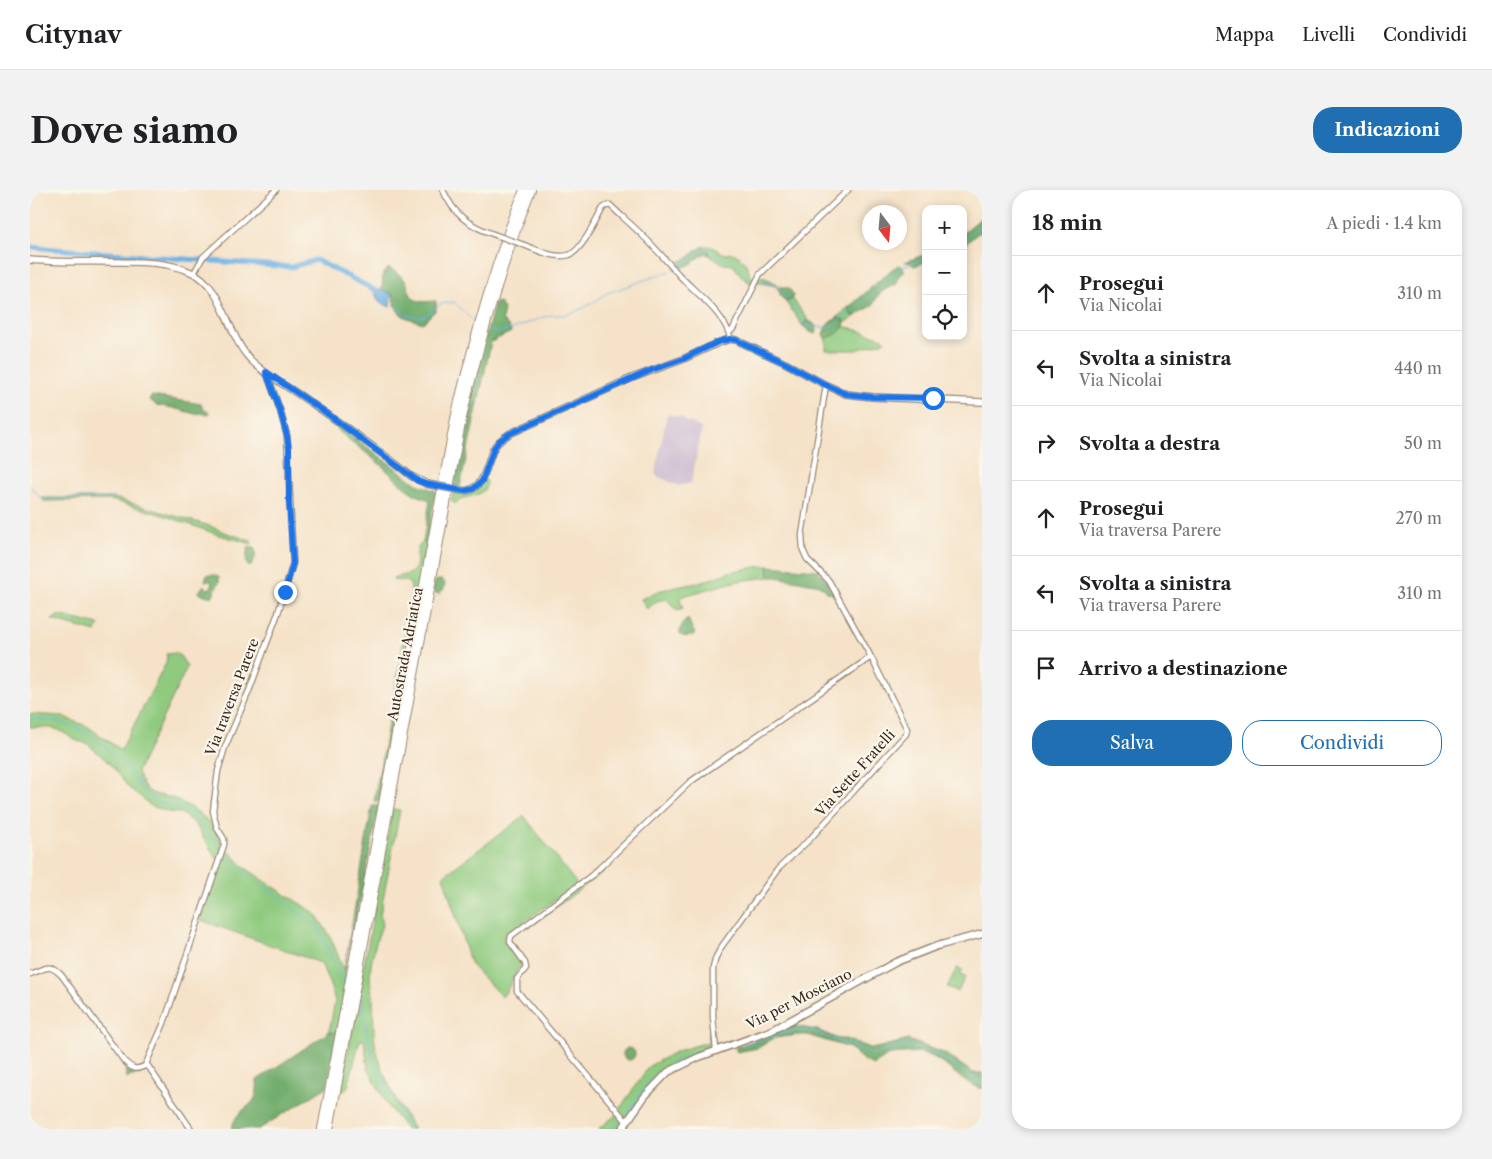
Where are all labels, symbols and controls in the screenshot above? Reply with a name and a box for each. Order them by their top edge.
text: Citynav [25,20,122,49]
text: Mappa [1215,24,1274,46]
text: Livelli [1302,24,1355,46]
text: Condividi [1383,24,1467,46]
button: Indicazioni [1313,107,1462,153]
text: Dove siamo [30,109,238,152]
north arrow [862,205,907,250]
map controls [922,205,967,340]
button: + [922,205,967,250]
text: 18 min [1032,210,1102,235]
text: A piedi · 1.4 km [1327,213,1442,233]
button: − [922,250,967,295]
text: Prosegui [1079,272,1164,295]
icon: ahead [1032,279,1060,307]
text: 310 m [1397,283,1442,303]
button: locate [922,295,967,340]
text: Via Nicolai [1079,295,1162,315]
text: Svolta a sinistra [1079,347,1232,370]
icon: left [1032,354,1060,382]
text: 440 m [1394,358,1442,378]
text: Via Nicolai [1079,370,1162,390]
route start [922,387,945,410]
icon: right [1032,429,1060,457]
text: Svolta a destra [1079,432,1220,455]
text: 50 m [1404,433,1442,453]
text: Prosegui [1079,497,1164,520]
icon: ahead [1032,504,1060,532]
text: 270 m [1396,508,1442,528]
text: Via traversa Parere [1079,520,1221,540]
text: Svolta a sinistra [1079,572,1232,595]
icon: left [1032,579,1060,607]
route end [274,581,297,604]
text: 310 m [1397,583,1442,603]
street label: Autostrada Adriatica [383,585,427,723]
text: Via traversa Parere [1079,595,1221,615]
street label: Via traversa Parere [201,635,263,759]
icon: arrive [1032,654,1060,682]
text: Arrivo a destinazione [1079,657,1288,680]
button: Salva [1032,720,1232,766]
button: Condividi [1242,720,1442,766]
street label: Via Sette Fratelli [811,726,899,821]
street label: Via per Mosciano [742,965,855,1034]

